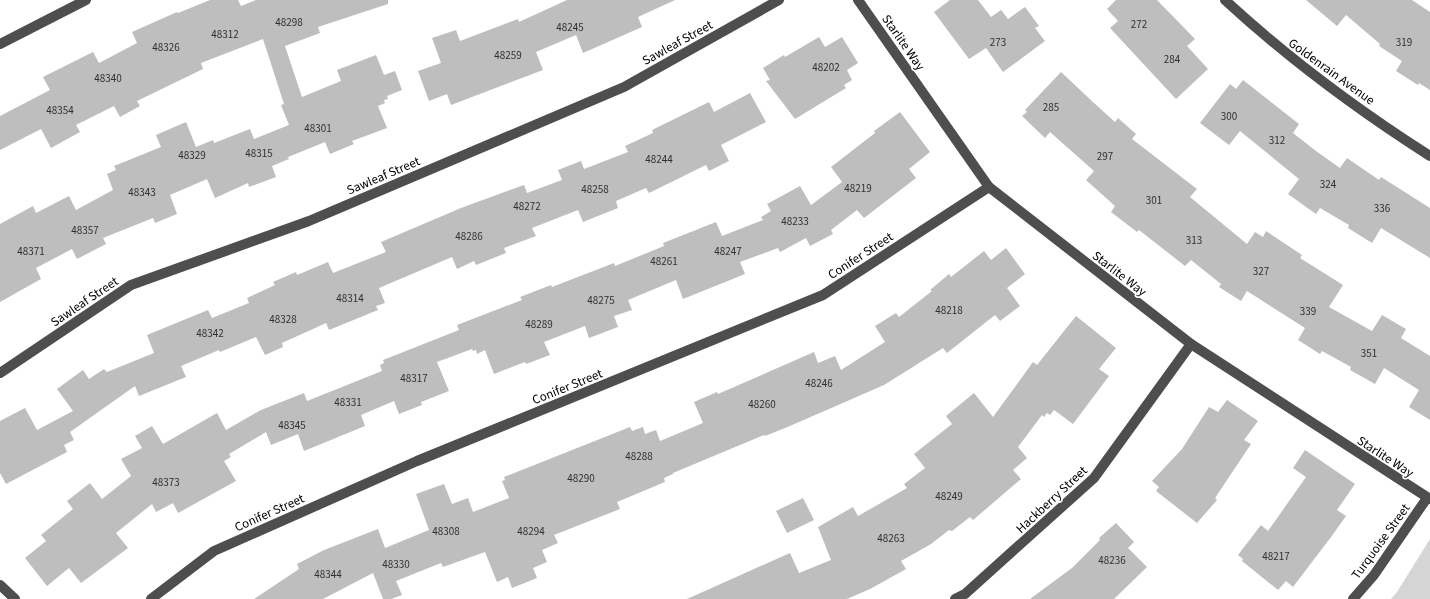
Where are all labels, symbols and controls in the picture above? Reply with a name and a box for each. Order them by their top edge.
street label: Starlite Way [877,11,929,74]
house number: 48298 [275,15,303,30]
street label: Sawleaf Street [639,16,716,70]
house number: 272 [1131,17,1147,32]
house number: 48245 [556,20,584,35]
house number: 48312 [211,27,239,42]
street label: Goldenrain Avenue [1285,34,1378,109]
house number: 273 [990,35,1006,50]
house number: 319 [1396,35,1412,50]
house number: 48326 [152,40,180,55]
house number: 48259 [494,48,522,63]
house number: 284 [1164,52,1181,67]
house number: 48202 [812,60,840,75]
house number: 48340 [94,71,122,86]
house number: 285 [1043,100,1059,115]
house number: 48354 [46,103,74,118]
house number: 300 [1221,109,1237,124]
house number: 48301 [304,121,332,136]
house number: 312 [1269,133,1285,148]
house number: 48315 [245,146,273,161]
house number: 48329 [178,148,206,163]
house number: 297 [1097,149,1113,164]
street label: Sawleaf Street [344,152,423,199]
house number: 48244 [645,152,673,167]
house number: 324 [1320,177,1337,192]
house number: 48219 [844,181,872,196]
house number: 48258 [581,182,609,197]
house number: 48343 [128,185,156,200]
house number: 301 [1146,193,1162,208]
house number: 48272 [513,199,541,214]
house number: 336 [1374,201,1391,216]
house number: 48233 [781,214,809,229]
house number: 48357 [71,223,99,238]
street label: Conifer Street [824,228,897,284]
house number: 48286 [455,229,483,244]
house number: 313 [1186,233,1202,248]
house number: 48371 [17,244,45,259]
house number: 48247 [714,244,742,259]
street label: Starlite Way [1089,247,1150,301]
house number: 48261 [650,254,678,269]
house number: 327 [1253,264,1269,279]
street label: Sawleaf Street [47,272,122,331]
house number: 48314 [336,291,364,306]
house number: 48275 [587,293,615,308]
house number: 48218 [935,303,963,318]
house number: 339 [1300,304,1316,319]
house number: 48328 [269,312,297,327]
house number: 48289 [525,317,553,332]
house number: 48342 [196,326,224,341]
house number: 351 [1361,346,1377,361]
street label: Conifer Street [529,364,606,409]
house number: 48317 [400,371,428,386]
house number: 48246 [805,376,833,391]
house number: 48331 [334,395,362,410]
house number: 48260 [748,397,776,412]
house number: 48345 [278,418,306,433]
street label: Starlite Way [1354,432,1417,482]
house number: 48288 [625,449,653,464]
street label: Hackberry Street [1012,461,1092,538]
house number: 48290 [567,471,595,486]
house number: 48373 [152,475,180,490]
street label: Conifer Street [232,489,308,536]
house number: 48249 [935,489,963,504]
street label: Turquoise Street [1347,500,1415,583]
house number: 48308 [432,524,460,539]
house number: 48294 [517,524,545,539]
house number: 48263 [877,531,905,546]
house number: 48217 [1262,549,1290,564]
house number: 48236 [1098,553,1126,568]
house number: 48330 [382,557,410,572]
house number: 48344 [314,567,342,582]

